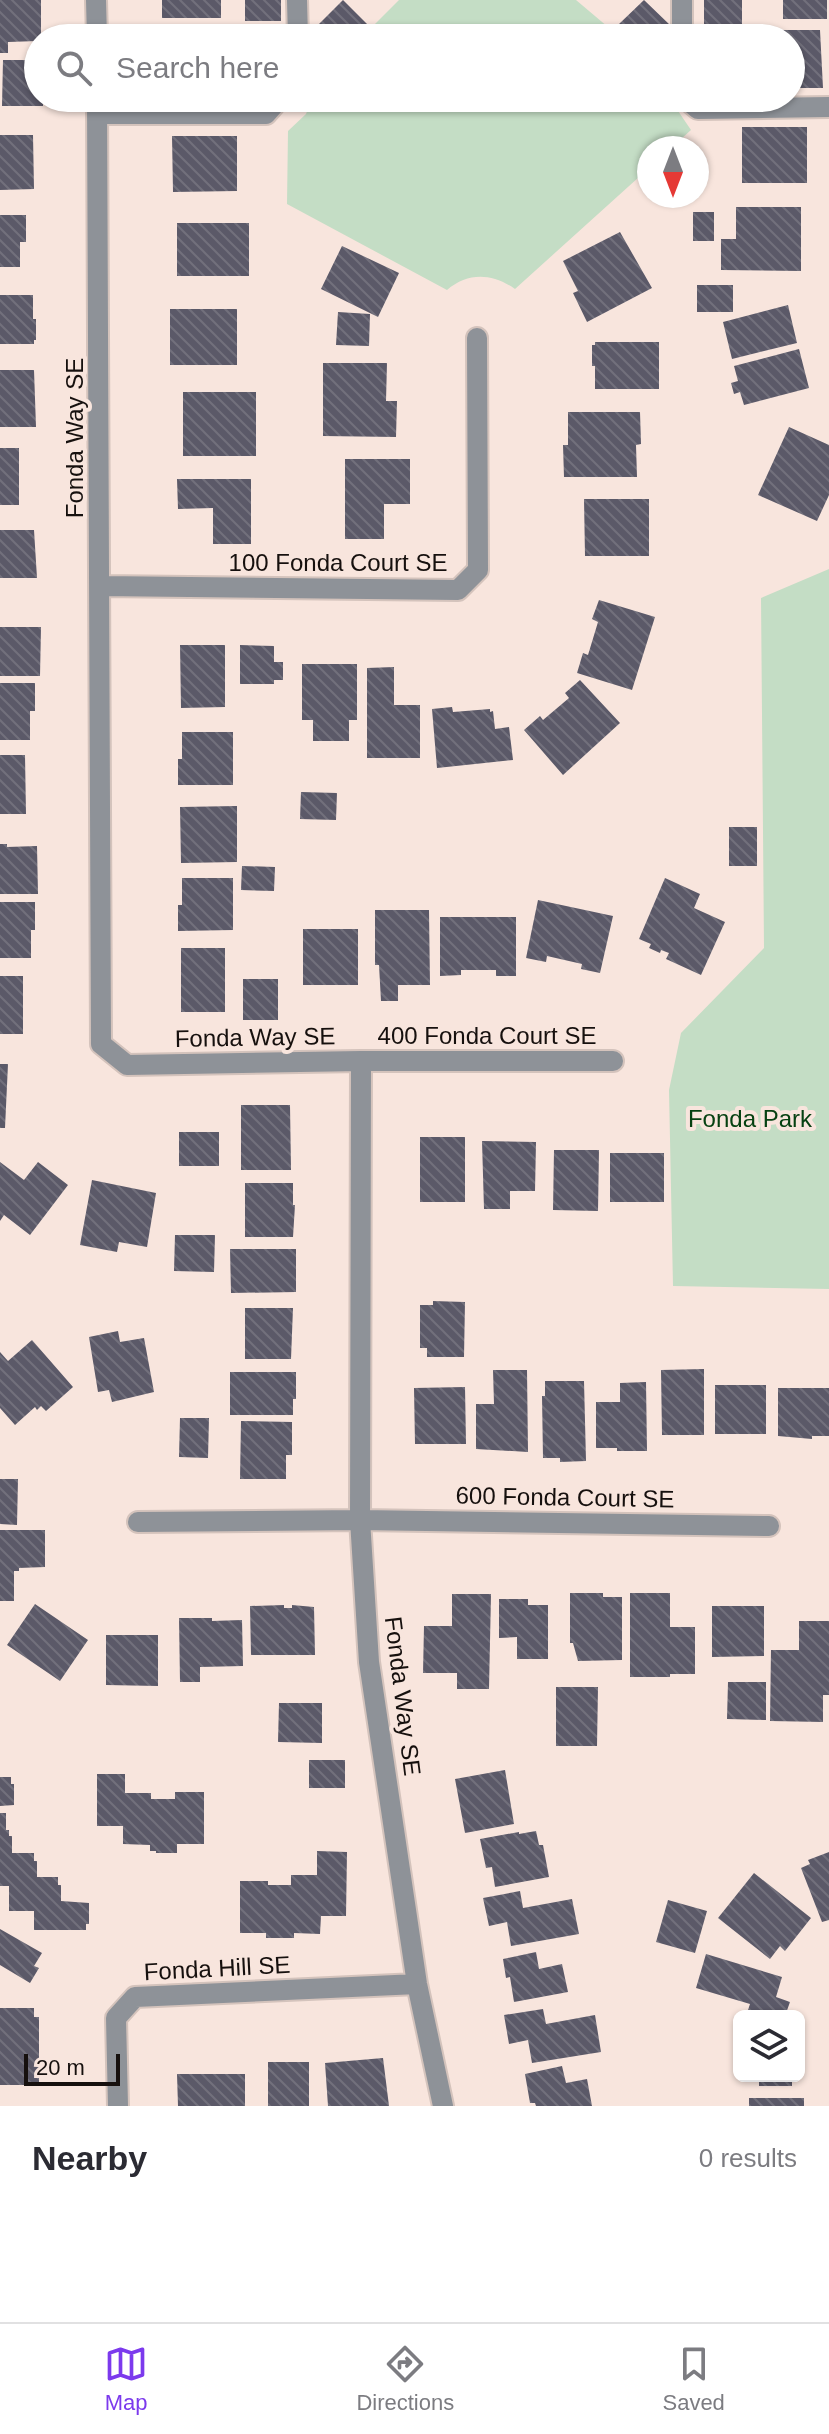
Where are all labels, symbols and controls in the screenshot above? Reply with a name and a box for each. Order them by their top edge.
search box [24,24,805,112]
icon: search [52,46,96,90]
text: Search here [116,51,279,84]
north arrow [637,136,709,208]
street label: Fonda Way SE [61,358,88,518]
street label: 100 Fonda Court SE [229,549,447,576]
street label: Fonda Way SE [175,1022,335,1052]
street label: 400 Fonda Court SE [378,1022,596,1049]
park label: Fonda Park [688,1105,813,1132]
street label: 600 Fonda Court SE [455,1482,675,1512]
street label: Fonda Way SE [380,1615,426,1777]
street label: Fonda Hill SE [143,1951,291,1985]
map controls [733,2010,805,2082]
button: layers [733,2010,805,2082]
scale bar [24,2050,120,2086]
text: 20 m [36,2055,85,2080]
text: Nearby [32,2139,147,2177]
text: 0 results [699,2143,797,2173]
tab: Map [104,2342,148,2416]
tab: Directions [356,2342,454,2416]
tab: Saved [662,2342,725,2416]

